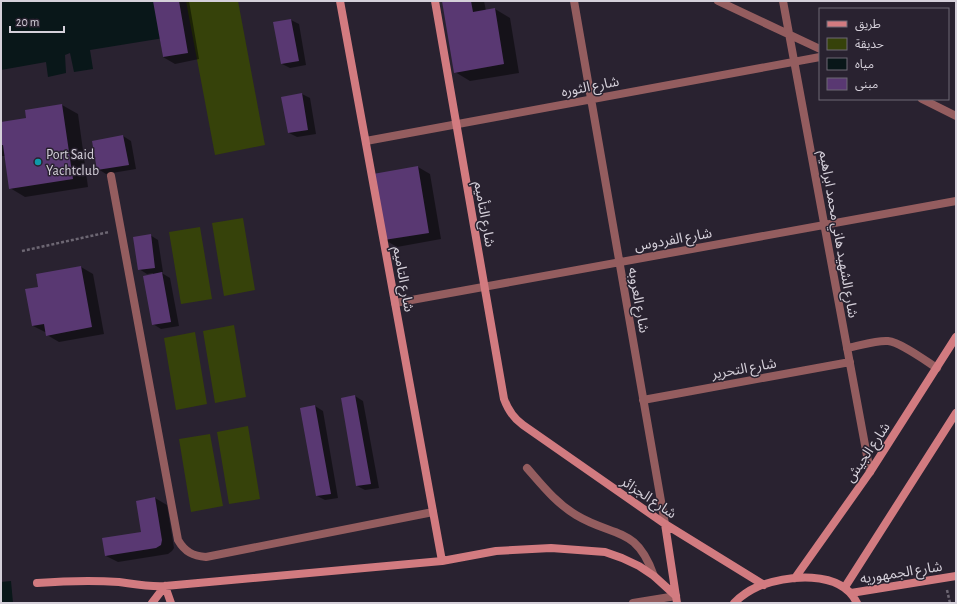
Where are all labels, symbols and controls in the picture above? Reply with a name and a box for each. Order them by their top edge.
scale bar [10,8,64,34]
legend [819,8,949,100]
text: 20 m [16,16,39,28]
text: طريق [855,18,881,32]
text: حديقة [855,38,884,51]
text: مياه [855,58,874,71]
street label: شارع الثوره [560,75,621,102]
text: مبنى [855,78,878,91]
place label: Port Said Yachtclub [46,148,99,178]
street label: شارع الشهيد هاني محمد ابراهيم [813,149,860,320]
marker: Port Said Yachtclub [33,157,43,167]
street label: شارع التأميم [468,180,499,249]
street label: شارع الفردوس [633,226,714,257]
street label: شارع التاميم [387,245,416,314]
street label: شارع العروبه [622,266,651,335]
street label: شارع التحرير [710,356,778,385]
street label: شارع الجيش [843,420,895,487]
street label: شارع الجزائر [616,474,679,524]
street label: شارع الجمهوريه [859,560,944,589]

